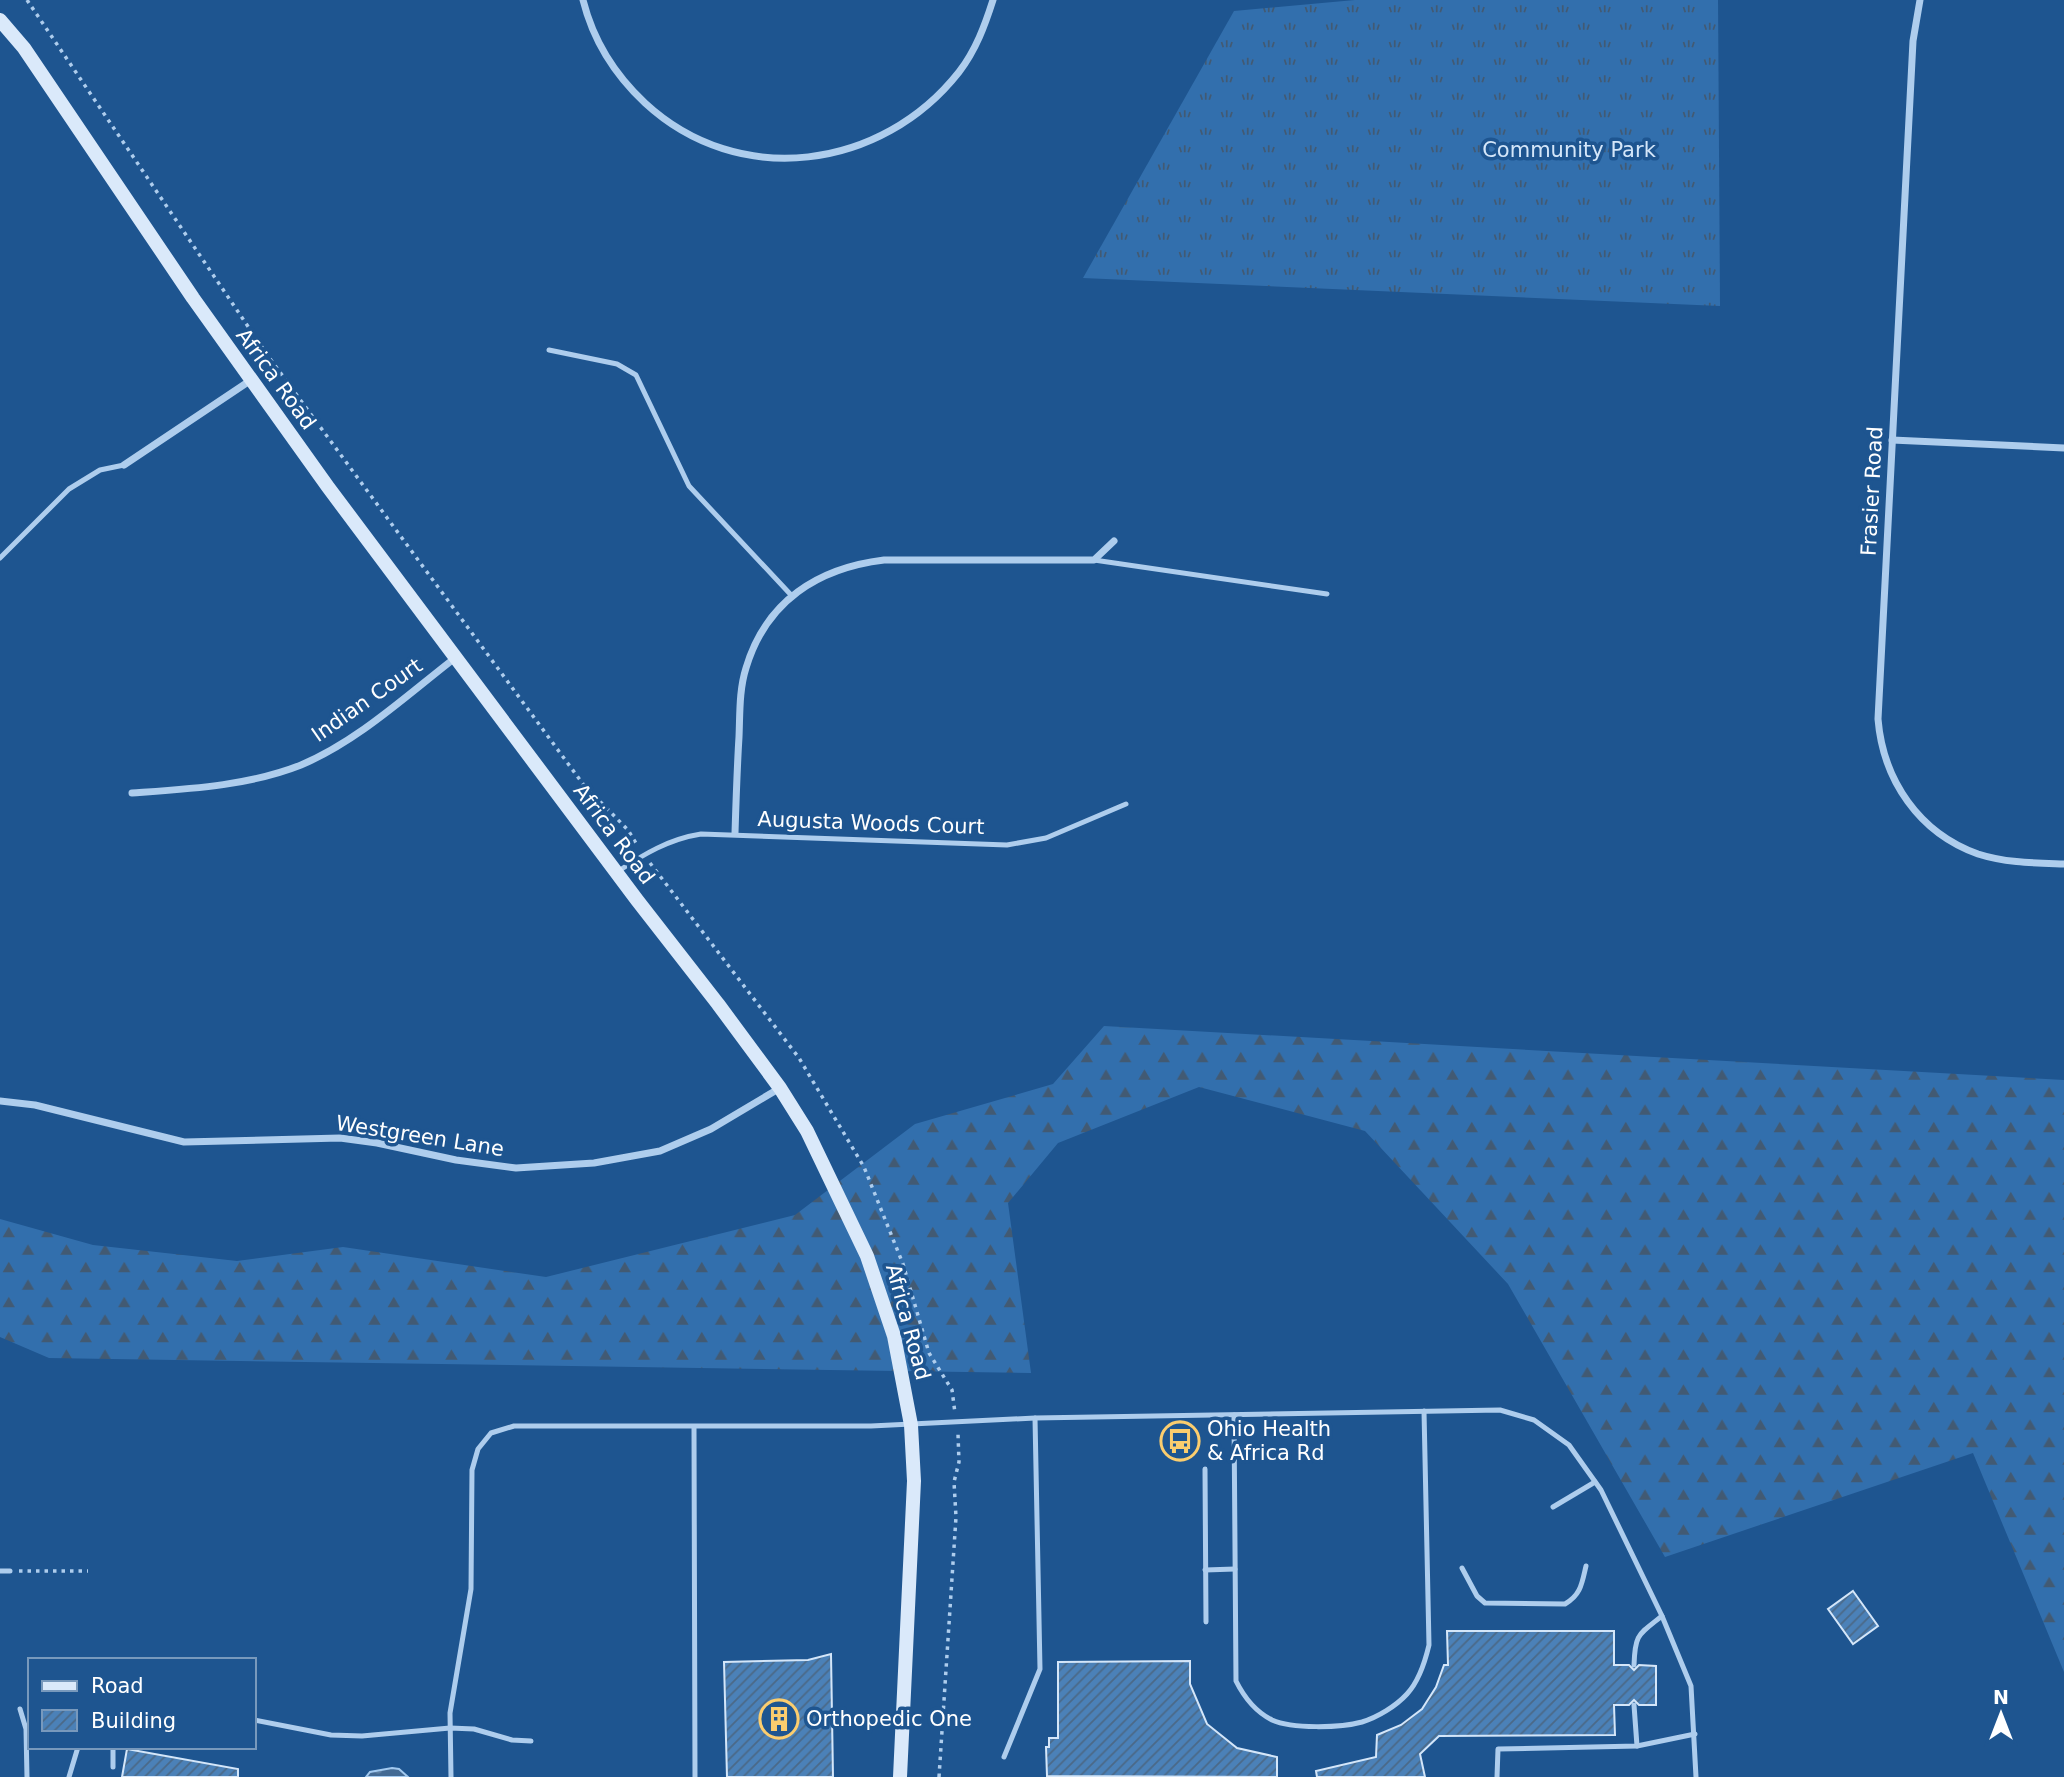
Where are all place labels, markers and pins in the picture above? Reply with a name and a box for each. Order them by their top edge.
place label: Ohio Health & Africa Rd [1207,1417,1331,1465]
bus stop icon: Ohio Health & Africa Rd [1159,1420,1201,1462]
building icon: Orthopedic One [758,1698,800,1740]
place label: Orthopedic One [806,1707,972,1731]

